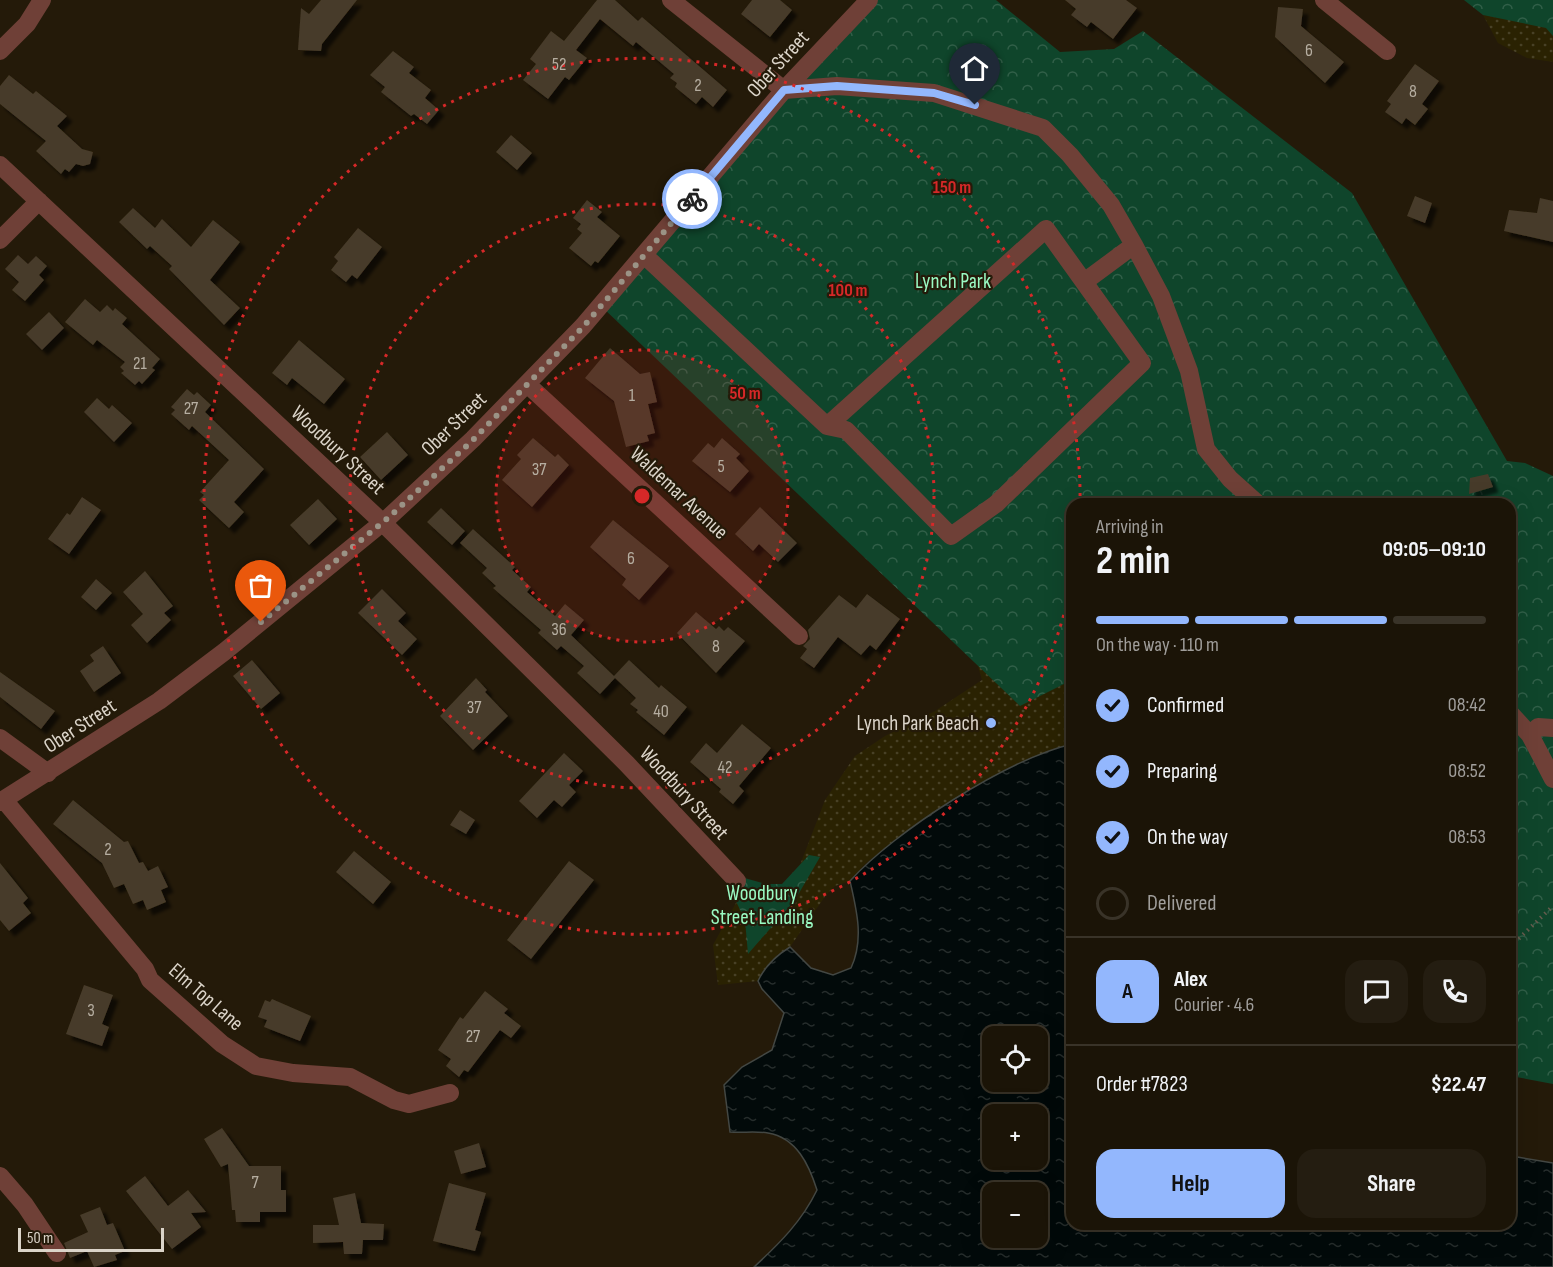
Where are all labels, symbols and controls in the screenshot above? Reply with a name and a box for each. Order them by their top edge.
street label: Ober Street [742,25,814,103]
house number: 6 [1305,40,1313,61]
pin [949,43,1000,105]
icon: home [958,52,991,85]
house number: 52 [552,54,566,75]
house number: 2 [694,75,702,96]
house number: 8 [1409,81,1417,102]
courier [662,169,722,229]
text: 150 m [933,177,971,198]
icon: bike [676,183,709,216]
park label: Lynch Park [915,269,991,294]
text: 100 m [829,280,868,301]
house number: 21 [133,353,148,374]
text: 50 m [729,383,761,404]
house number: 1 [629,385,636,406]
street label: Ober Street [416,387,492,461]
house number: 27 [184,398,199,419]
street label: Woodbury Street [286,400,390,500]
street label: Waldemar Avenue [625,441,733,545]
house number: 5 [717,456,725,477]
house number: 37 [532,459,547,480]
centre of rings [632,486,652,506]
text: Arriving in [1096,515,1164,539]
text: 09:05–09:10 [1382,536,1486,563]
text: 2 min [1096,538,1170,585]
house number: 6 [627,548,635,569]
pin [235,560,286,622]
icon: bag [244,569,277,602]
house number: 36 [551,619,567,640]
text: On the way · 110 m [1096,633,1219,657]
house number: 8 [712,636,720,657]
icon: check [1096,689,1129,722]
text: Confirmed [1147,692,1224,719]
street label: Ober Street [39,693,121,759]
text: 08:42 [1448,693,1486,717]
house number: 37 [467,697,482,718]
house number: 40 [653,701,669,722]
place label: Lynch Park Beach [857,711,979,736]
marker: Lynch Park Beach [984,716,998,730]
street label: Woodbury Street [634,741,734,845]
icon: check [1096,755,1129,788]
house number: 42 [717,757,733,778]
text: Preparing [1147,758,1217,785]
text: 08:52 [1448,759,1486,783]
icon: check [1096,821,1129,854]
text: On the way [1147,824,1228,851]
text: 08:53 [1448,825,1486,849]
house number: 2 [104,839,112,860]
park label: Woodbury Street Landing [711,881,813,930]
text: Delivered [1147,890,1216,917]
street label: Elm Top Lane [164,958,248,1036]
button: chat [1345,960,1408,1023]
button: phone [1423,960,1486,1023]
text: Alex [1174,966,1207,993]
text: A [1122,978,1133,1005]
text: Courier · 4.6 [1174,993,1254,1017]
house number: 3 [87,1000,95,1021]
house number: 27 [466,1026,481,1047]
map controls [982,1026,1048,1248]
button: locate [982,1026,1048,1092]
text: Order #7823 [1096,1071,1188,1098]
text: $22.47 [1431,1071,1486,1098]
button: + [982,1104,1048,1170]
button: Help [1096,1149,1285,1218]
button: Share [1297,1149,1486,1218]
house number: 7 [251,1172,259,1193]
button: − [982,1182,1048,1248]
scale bar [18,1225,164,1252]
text: 50 m [27,1229,53,1248]

